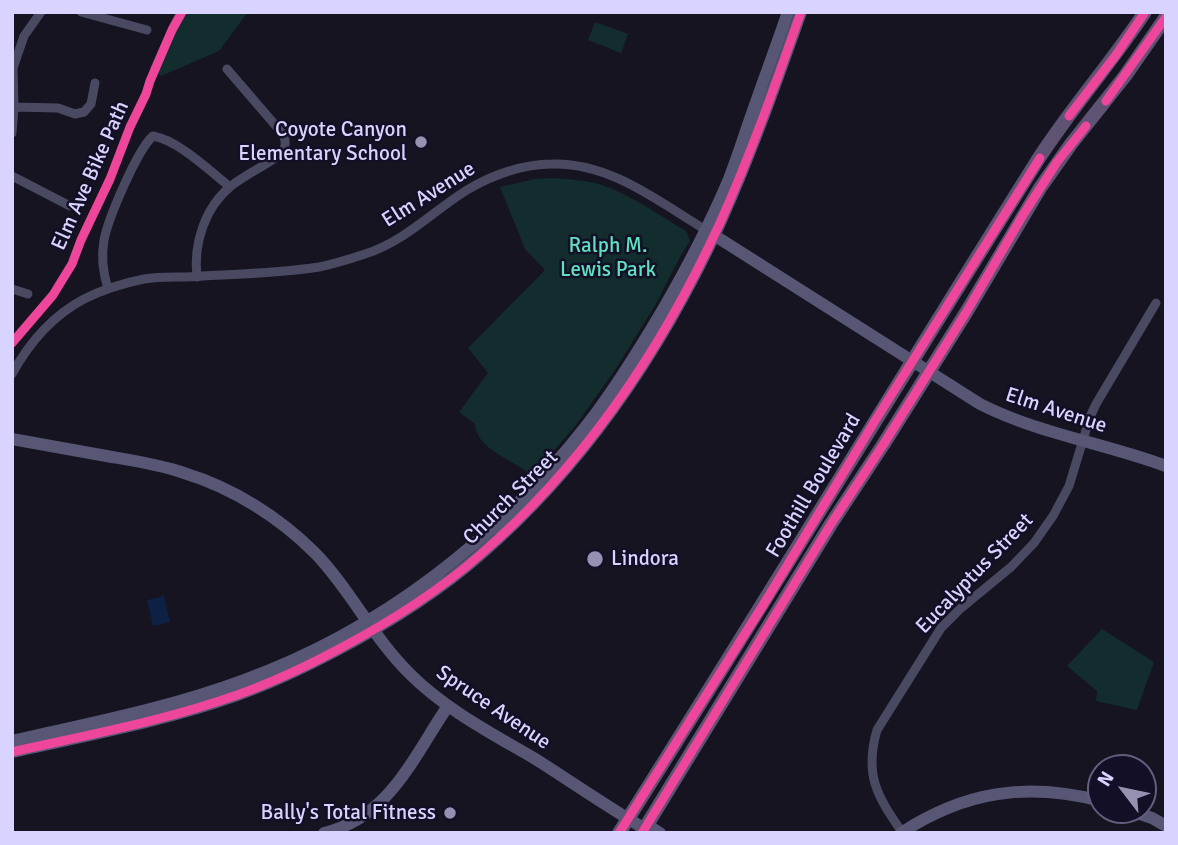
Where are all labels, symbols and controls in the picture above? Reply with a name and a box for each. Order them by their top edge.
street label: Elm Ave Bike Path [47,98,135,254]
place label: Coyote Canyon Elementary School [238,117,407,167]
marker: Coyote Canyon Elementary School [413,134,429,150]
street label: Elm Avenue [378,156,480,234]
park label: Ralph M. Lewis Park [560,233,656,283]
street label: Elm Avenue [1002,383,1110,439]
street label: Foothill Boulevard [761,409,867,563]
street label: Church Street [458,445,564,551]
street label: Eucalyptus Street [911,508,1039,640]
place label: Lindora [611,546,679,572]
marker: Lindora [585,549,605,569]
street label: Spruce Avenue [431,660,555,756]
north arrow [1087,754,1157,824]
text: N [1092,767,1120,791]
place label: Bally's Total Fitness [261,800,436,826]
marker: Bally's Total Fitness [442,805,458,821]

